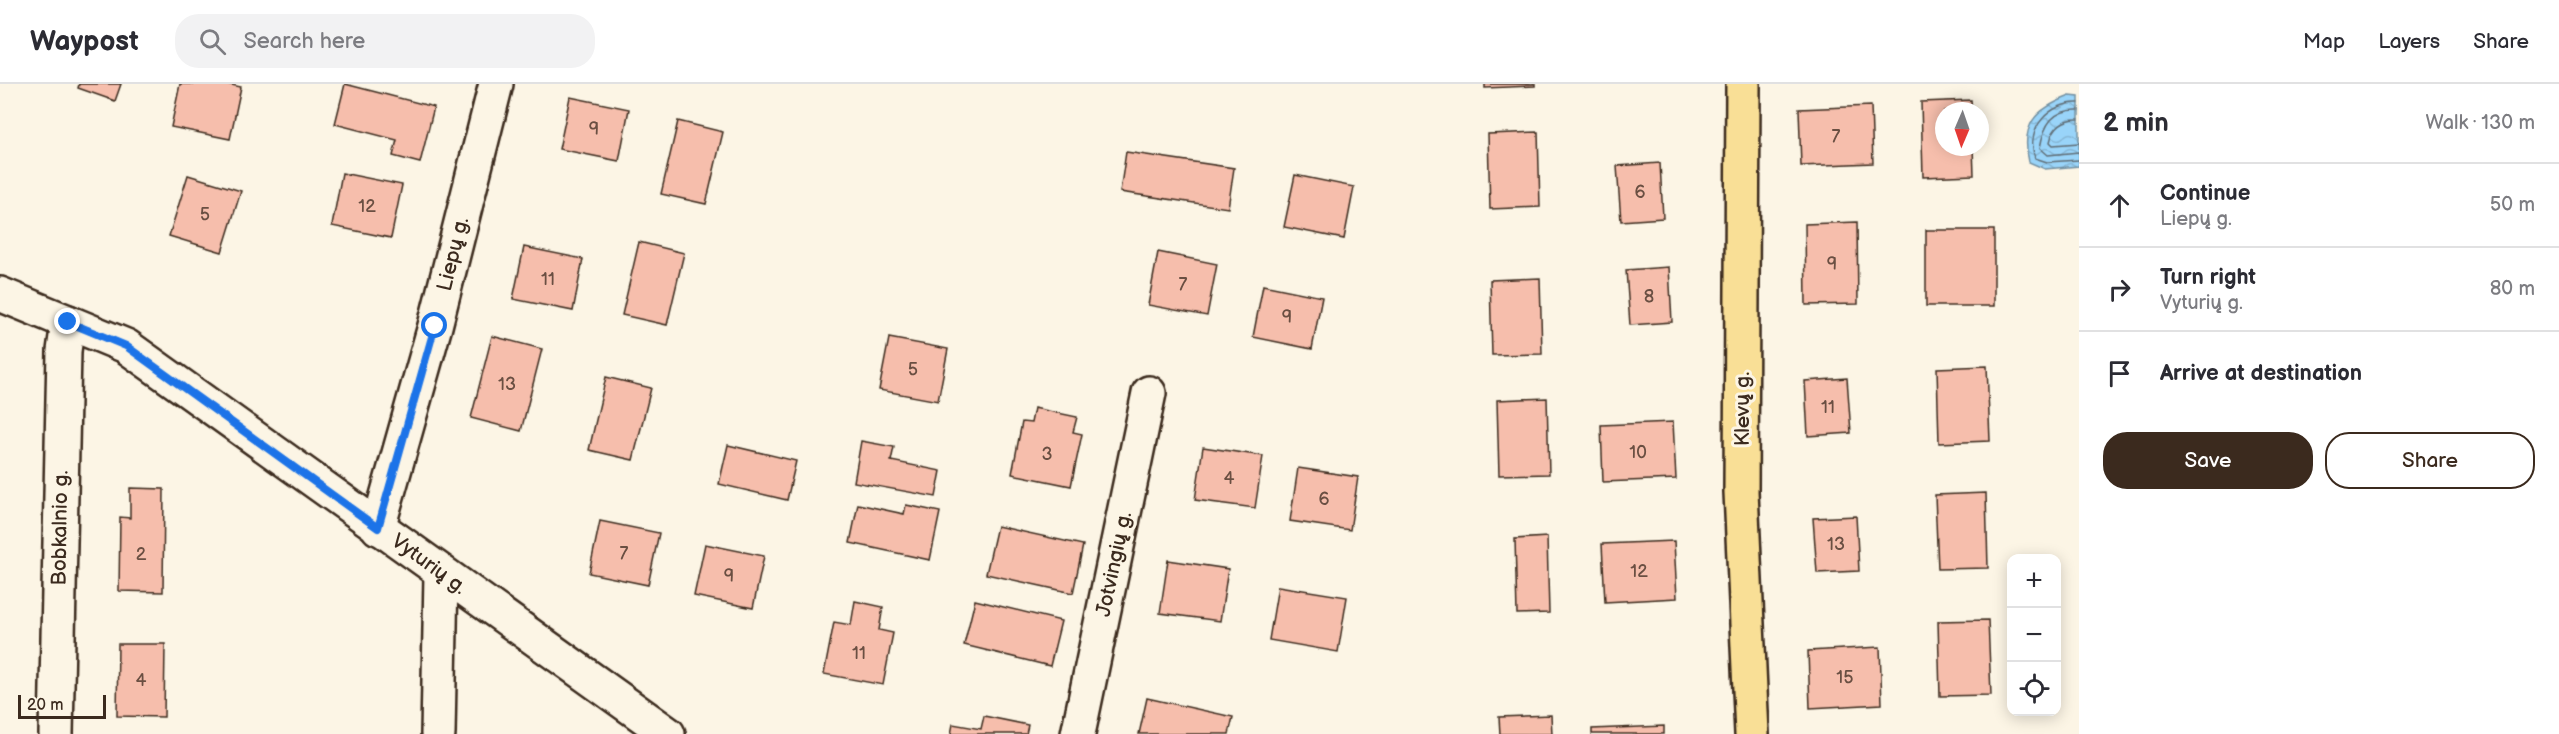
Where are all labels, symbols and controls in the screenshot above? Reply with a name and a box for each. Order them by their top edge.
search box [175,14,595,68]
text: Waypost [30,25,139,58]
icon: search [196,25,229,58]
text: Search here [244,28,365,55]
text: Map [2303,29,2345,54]
text: Layers [2378,29,2440,54]
text: Share [2473,29,2529,54]
north arrow [1935,102,1989,156]
text: 2 min [2103,108,2169,139]
text: Walk · 130 m [2426,111,2535,135]
house number: 9 [589,119,599,140]
house number: 7 [1832,126,1841,147]
text: Continue [2160,180,2250,207]
house number: 6 [1635,182,1646,203]
icon: ahead [2103,189,2136,222]
text: 50 m [2490,193,2535,217]
house number: 12 [358,196,376,217]
house number: 5 [200,204,210,225]
text: Liepų g. [2160,207,2232,231]
street label: Liepų g. [432,214,474,294]
house number: 9 [1827,254,1837,275]
text: Turn right [2160,264,2256,291]
house number: 11 [541,269,555,290]
icon: right [2103,273,2136,306]
house number: 7 [1179,274,1188,295]
text: 80 m [2490,277,2535,301]
house number: 8 [1644,286,1654,307]
text: Vyturių g. [2160,291,2243,315]
house number: 9 [1282,307,1292,328]
route end [54,308,80,334]
route start [421,312,447,338]
icon: arrive [2103,357,2136,390]
house number: 5 [908,359,918,380]
text: Arrive at destination [2160,360,2362,387]
street label: Klevų g. [1730,372,1755,446]
house number: 13 [498,374,516,395]
house number: 11 [1821,397,1835,418]
button: Save [2103,432,2313,489]
button: Share [2325,432,2535,489]
house number: 10 [1629,442,1647,463]
house number: 3 [1041,444,1053,465]
house number: 4 [1224,468,1235,489]
street label: Bobkalnio g. [46,470,74,586]
house number: 6 [1319,489,1330,510]
street label: Jotvingių g. [1091,509,1137,619]
street label: Vyturių g. [386,528,472,600]
house number: 13 [1827,534,1845,555]
house number: 7 [620,543,629,564]
house number: 2 [136,544,147,565]
map controls [2007,554,2061,716]
button: + [2007,554,2061,608]
house number: 12 [1630,561,1648,582]
house number: 9 [724,566,734,587]
button: − [2007,608,2061,662]
house number: 11 [852,643,866,664]
button: locate [2007,662,2061,716]
house number: 15 [1836,667,1854,688]
house number: 4 [136,670,147,691]
scale bar [18,692,106,720]
text: 20 m [27,696,63,715]

